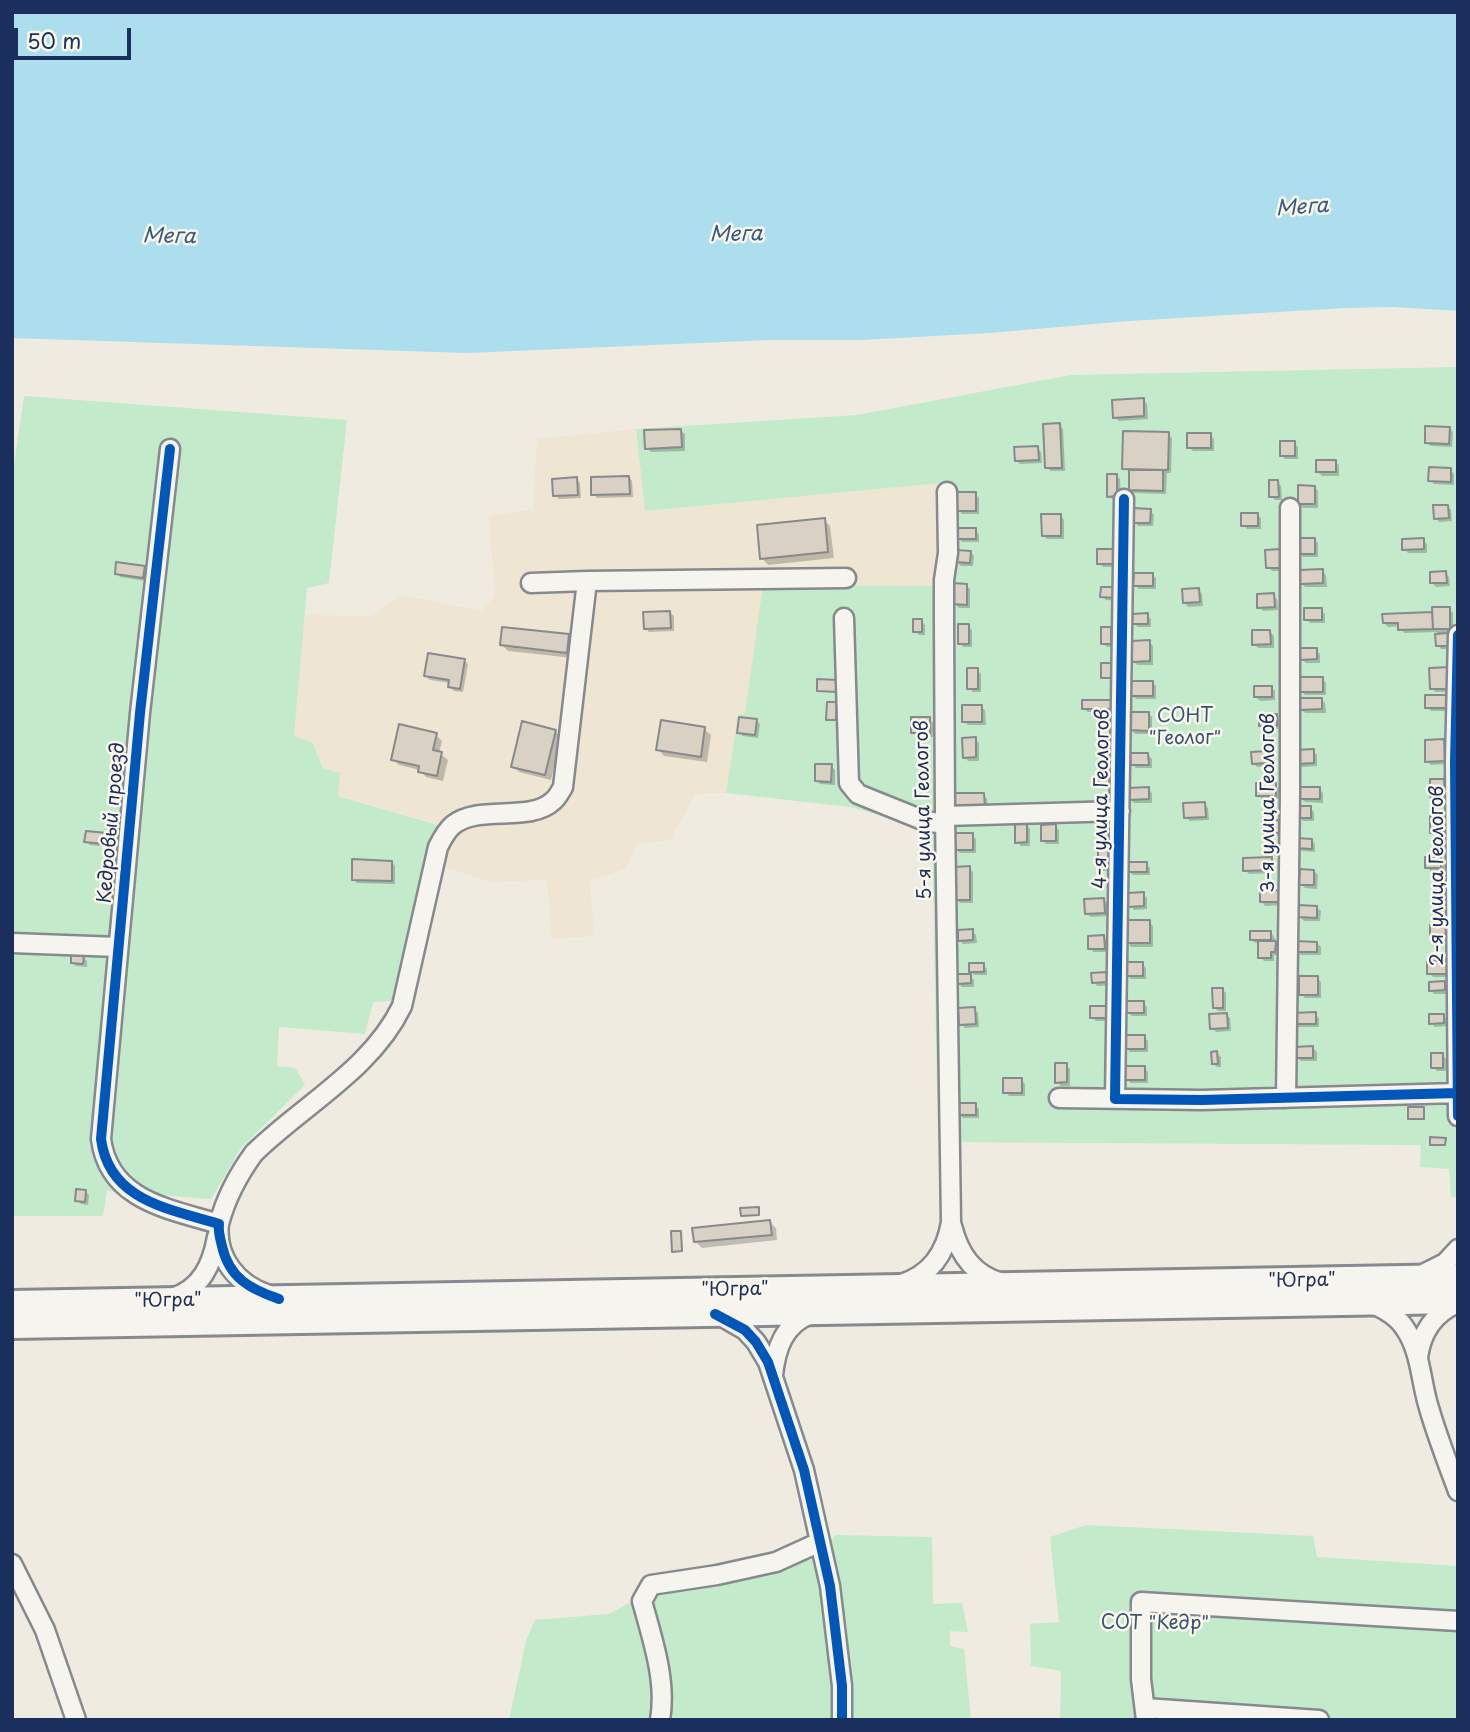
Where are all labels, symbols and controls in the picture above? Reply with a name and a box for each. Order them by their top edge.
scale bar [18,14,135,58]
text: 50 m [27,24,81,56]
water label: Мега [1275,194,1329,222]
water label: Мега [709,222,763,248]
water label: Мега [142,224,196,250]
park label: СОНТ "Геолог" [1149,706,1221,750]
street label: 4-я улица Геологов [1089,709,1115,889]
street label: 3-я улица Геологов [1258,713,1280,893]
street label: 5-я улица Геологов [911,720,937,900]
street label: Кедровый проезд [94,742,130,904]
street label: 2-я улица Геологов [1427,786,1449,966]
street label: "Югра" [1268,1269,1336,1293]
street label: "Югра" [701,1278,769,1302]
street label: "Югра" [134,1289,202,1313]
park label: СОТ "Кедр" [1101,1613,1209,1635]

